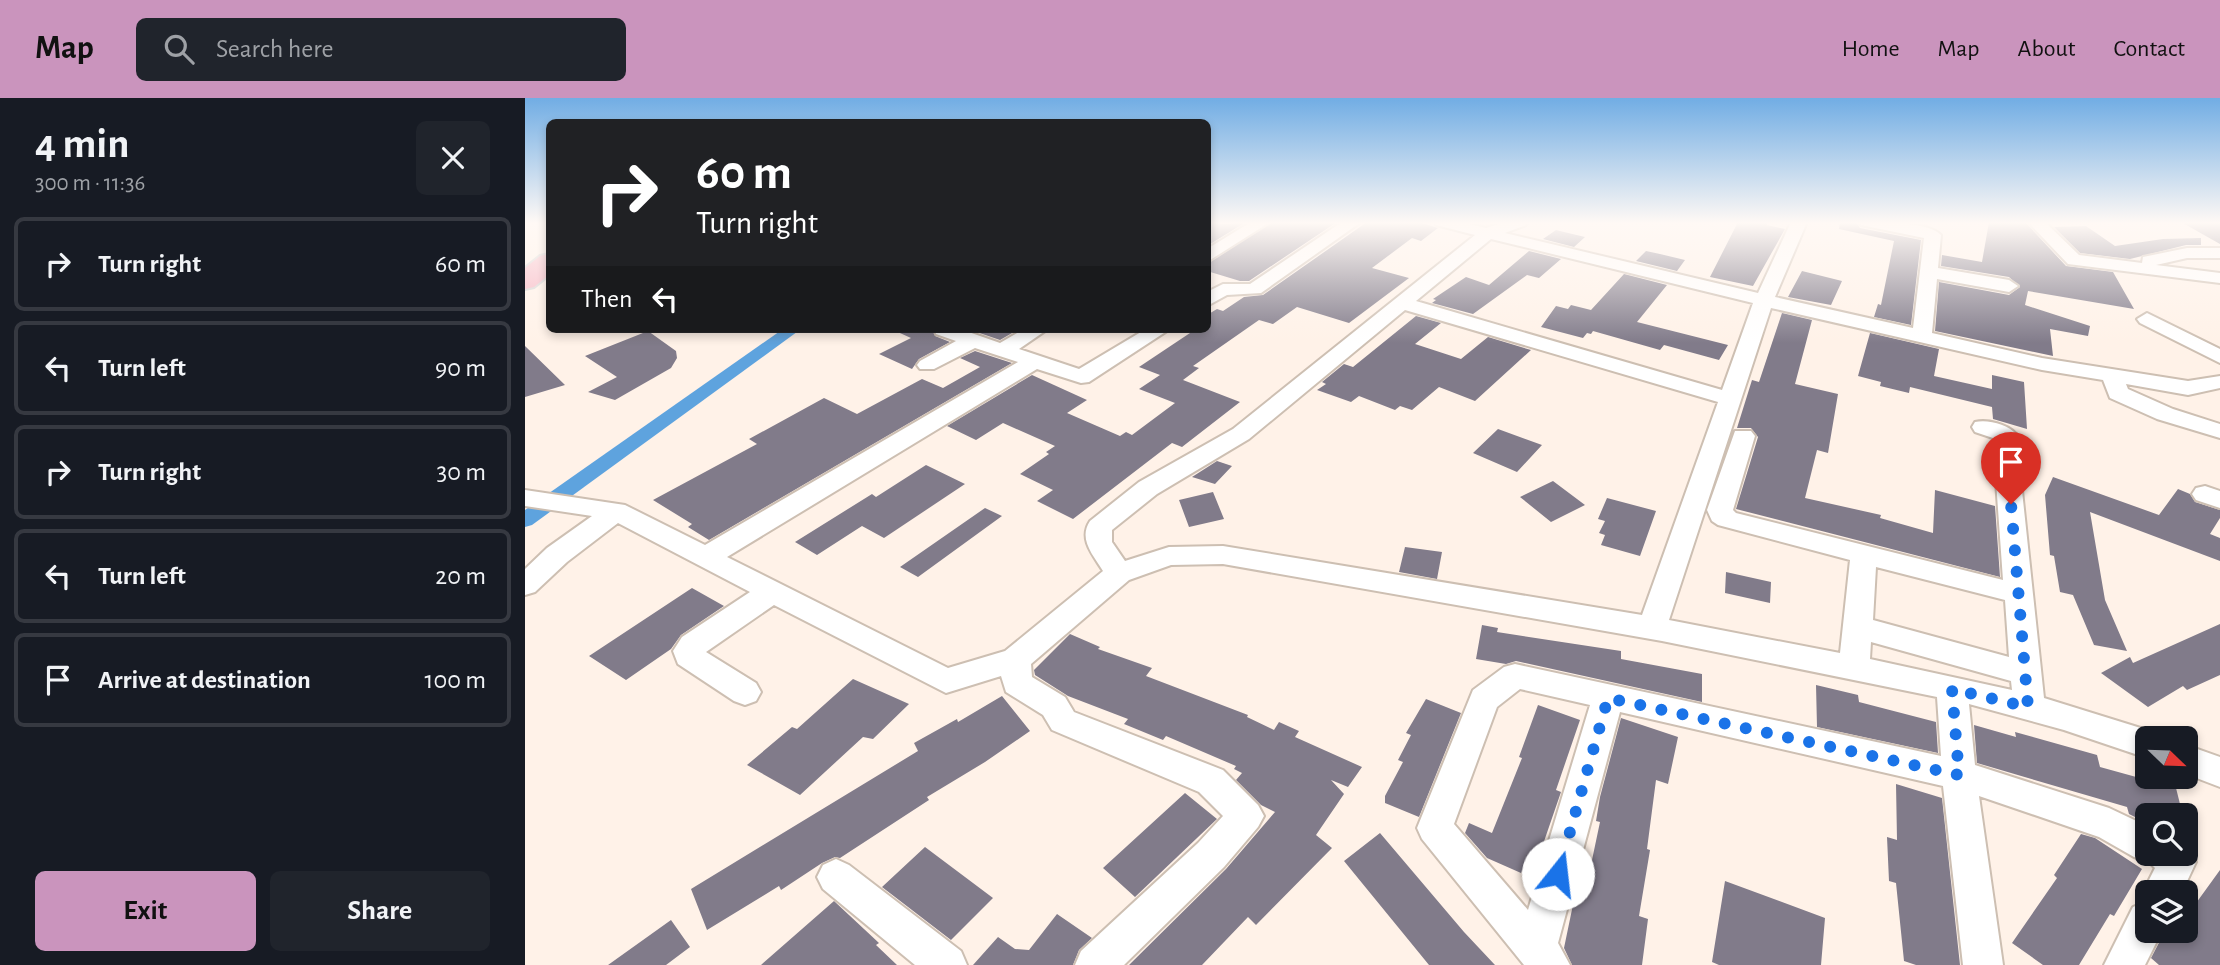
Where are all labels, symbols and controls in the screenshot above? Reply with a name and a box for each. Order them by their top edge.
search box [136,18,626,81]
icon: search [160,30,198,68]
text: Map [35,32,94,65]
text: Search here [216,36,334,62]
text: Home [1842,37,1900,61]
text: Map [1938,37,1980,61]
text: About [2018,37,2075,61]
text: Contact [2113,37,2185,61]
button: close [416,121,490,195]
text: 4 min [35,123,130,165]
icon: right [581,147,672,238]
text: 60 m [696,149,792,198]
text: 300 m · 11:36 [35,172,145,195]
text: Turn right [696,207,818,239]
icon: right [39,245,77,283]
text: Turn right [98,251,201,277]
text: 60 m [435,251,486,277]
icon: left [646,280,684,318]
text: Then [581,286,632,312]
icon: left [39,349,77,387]
text: Turn left [98,355,186,381]
text: 90 m [435,355,486,381]
pin [1981,432,2041,504]
icon: arrive [1992,443,2030,481]
icon: right [39,453,77,491]
text: Turn right [98,459,201,485]
text: 30 m [436,459,486,485]
icon: left [39,557,77,595]
text: Turn left [98,563,186,589]
text: 20 m [435,563,486,589]
icon: arrive [39,661,77,699]
text: Arrive at destination [98,667,311,693]
text: 100 m [425,667,486,693]
north arrow [2135,726,2198,789]
map controls [2135,726,2198,943]
button: search [2135,803,2198,866]
position arrow [1521,837,1595,911]
button: Exit [35,871,256,951]
button: Share [270,871,490,951]
button: layers [2135,880,2198,943]

